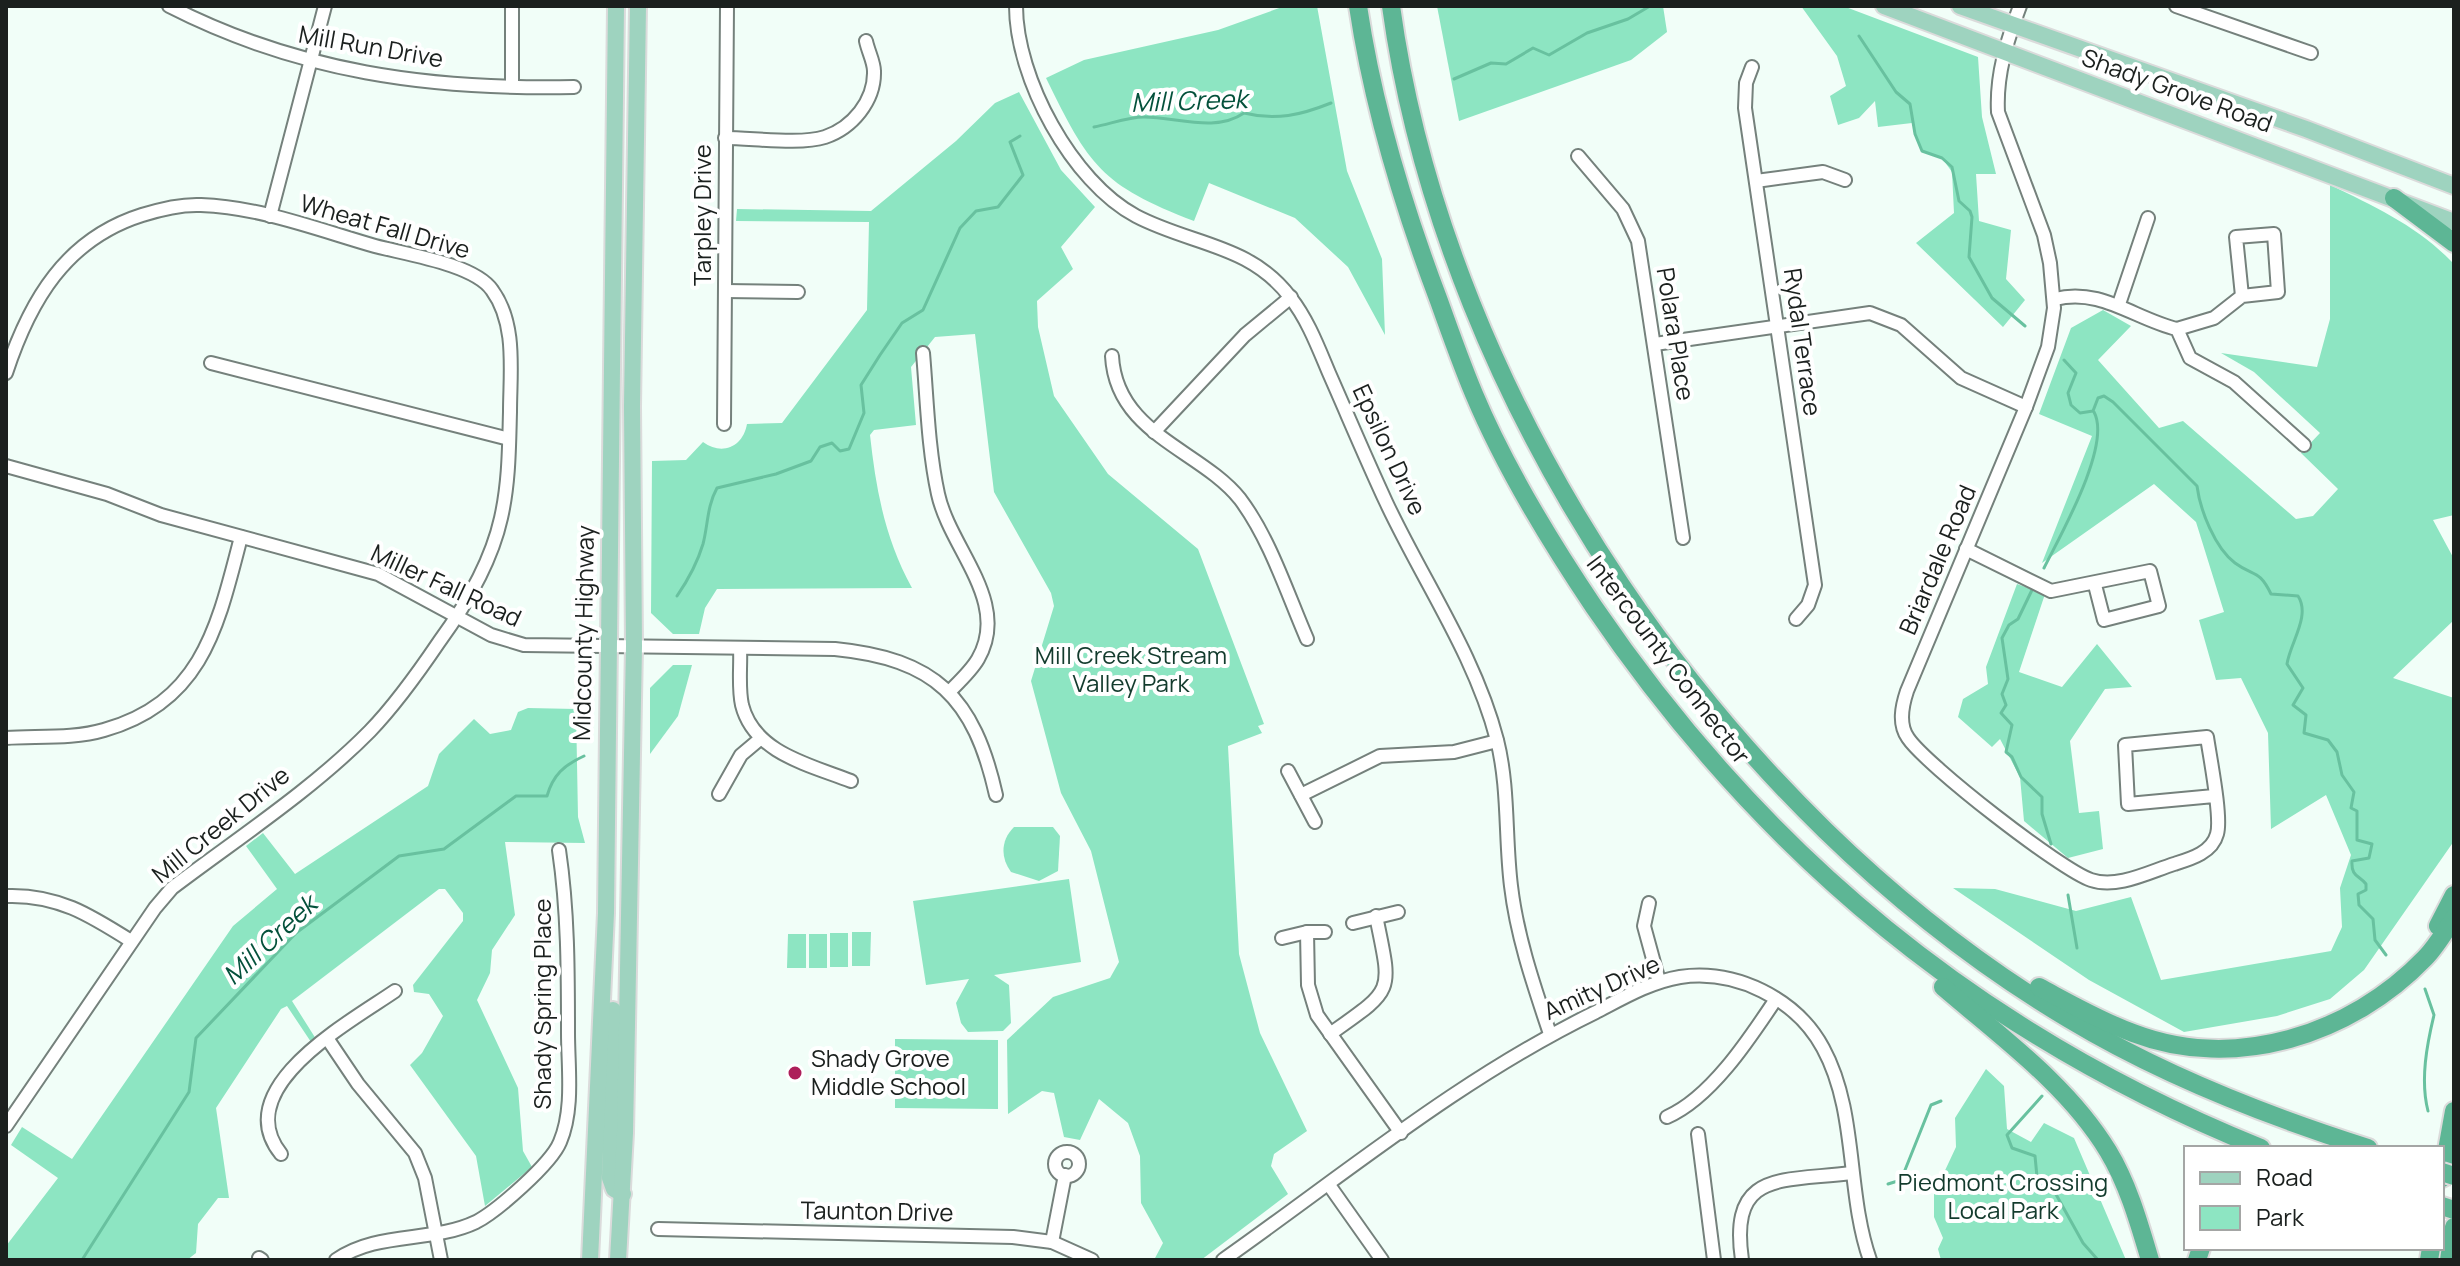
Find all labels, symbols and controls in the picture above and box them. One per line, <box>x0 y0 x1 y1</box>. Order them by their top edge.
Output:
street label: Mill Run Drive <box>296 17 446 74</box>
street label: Shady Grove Road <box>2078 40 2277 139</box>
water label: Mill Creek <box>1130 80 1252 120</box>
street label: Tarpley Drive <box>685 144 718 286</box>
street label: Wheat Fall Drive <box>297 186 474 266</box>
street label: Polara Place <box>1650 265 1703 403</box>
street label: Rydal Terrace <box>1777 266 1830 418</box>
street label: Epsilon Drive <box>1346 379 1435 520</box>
street label: Briardale Road <box>1890 480 1983 639</box>
street label: Midcounty Highway <box>564 524 601 741</box>
street label: Miller Fall Road <box>366 535 527 634</box>
street label: Intercounty Connector <box>1580 548 1759 770</box>
park label: Mill Creek Stream Valley Park <box>1035 638 1227 699</box>
street label: Mill Creek Drive <box>144 758 296 890</box>
water label: Mill Creek <box>215 884 327 992</box>
street label: Shady Spring Place <box>525 899 558 1109</box>
street label: Amity Drive <box>1538 946 1665 1027</box>
place label: Shady Grove Middle School <box>811 1041 966 1102</box>
marker: Shady Grove Middle School <box>786 1064 804 1082</box>
legend <box>2184 1146 2444 1250</box>
text: Road <box>2256 1160 2313 1193</box>
park label: Piedmont Crossing Local Park <box>1898 1165 2108 1226</box>
street label: Taunton Drive <box>800 1193 954 1228</box>
text: Park <box>2256 1200 2305 1233</box>

